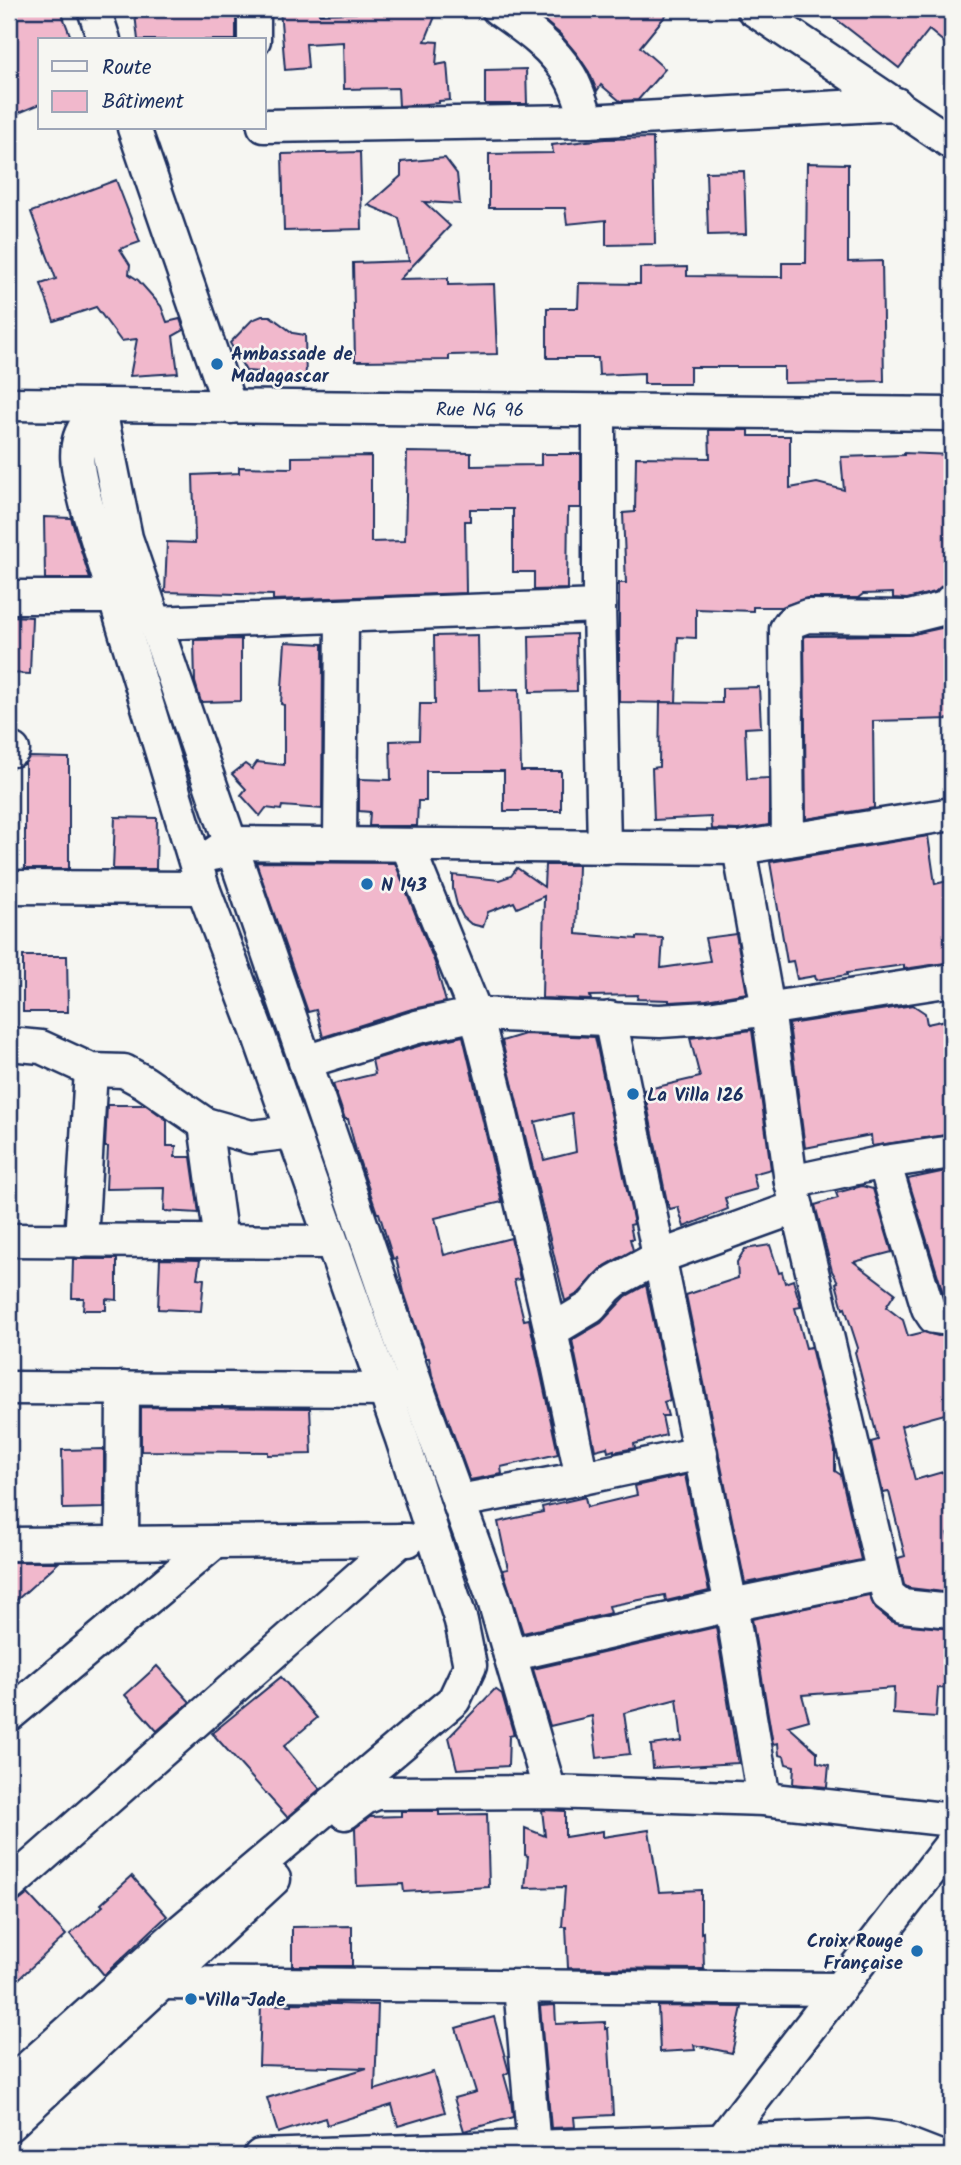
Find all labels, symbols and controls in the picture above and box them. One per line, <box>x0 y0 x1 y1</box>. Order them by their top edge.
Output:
legend <box>38 38 266 130</box>
text: Route <box>102 52 152 85</box>
text: Bâtiment <box>102 86 185 119</box>
place label: Ambassade de Madagascar <box>231 340 353 392</box>
marker: Ambassade de Madagascar <box>209 356 225 372</box>
street label: Rue NG 96 <box>436 396 524 426</box>
place label: N 143 <box>381 871 427 901</box>
marker: N 143 <box>359 876 375 892</box>
place label: La Villa 126 <box>647 1081 744 1111</box>
marker: La Villa 126 <box>625 1086 641 1102</box>
place label: Croix Rouge Française <box>807 1927 903 1979</box>
marker: Croix Rouge Française <box>909 1943 925 1959</box>
place label: Villa Jade <box>205 1986 286 2016</box>
marker: Villa Jade <box>183 1991 199 2007</box>

